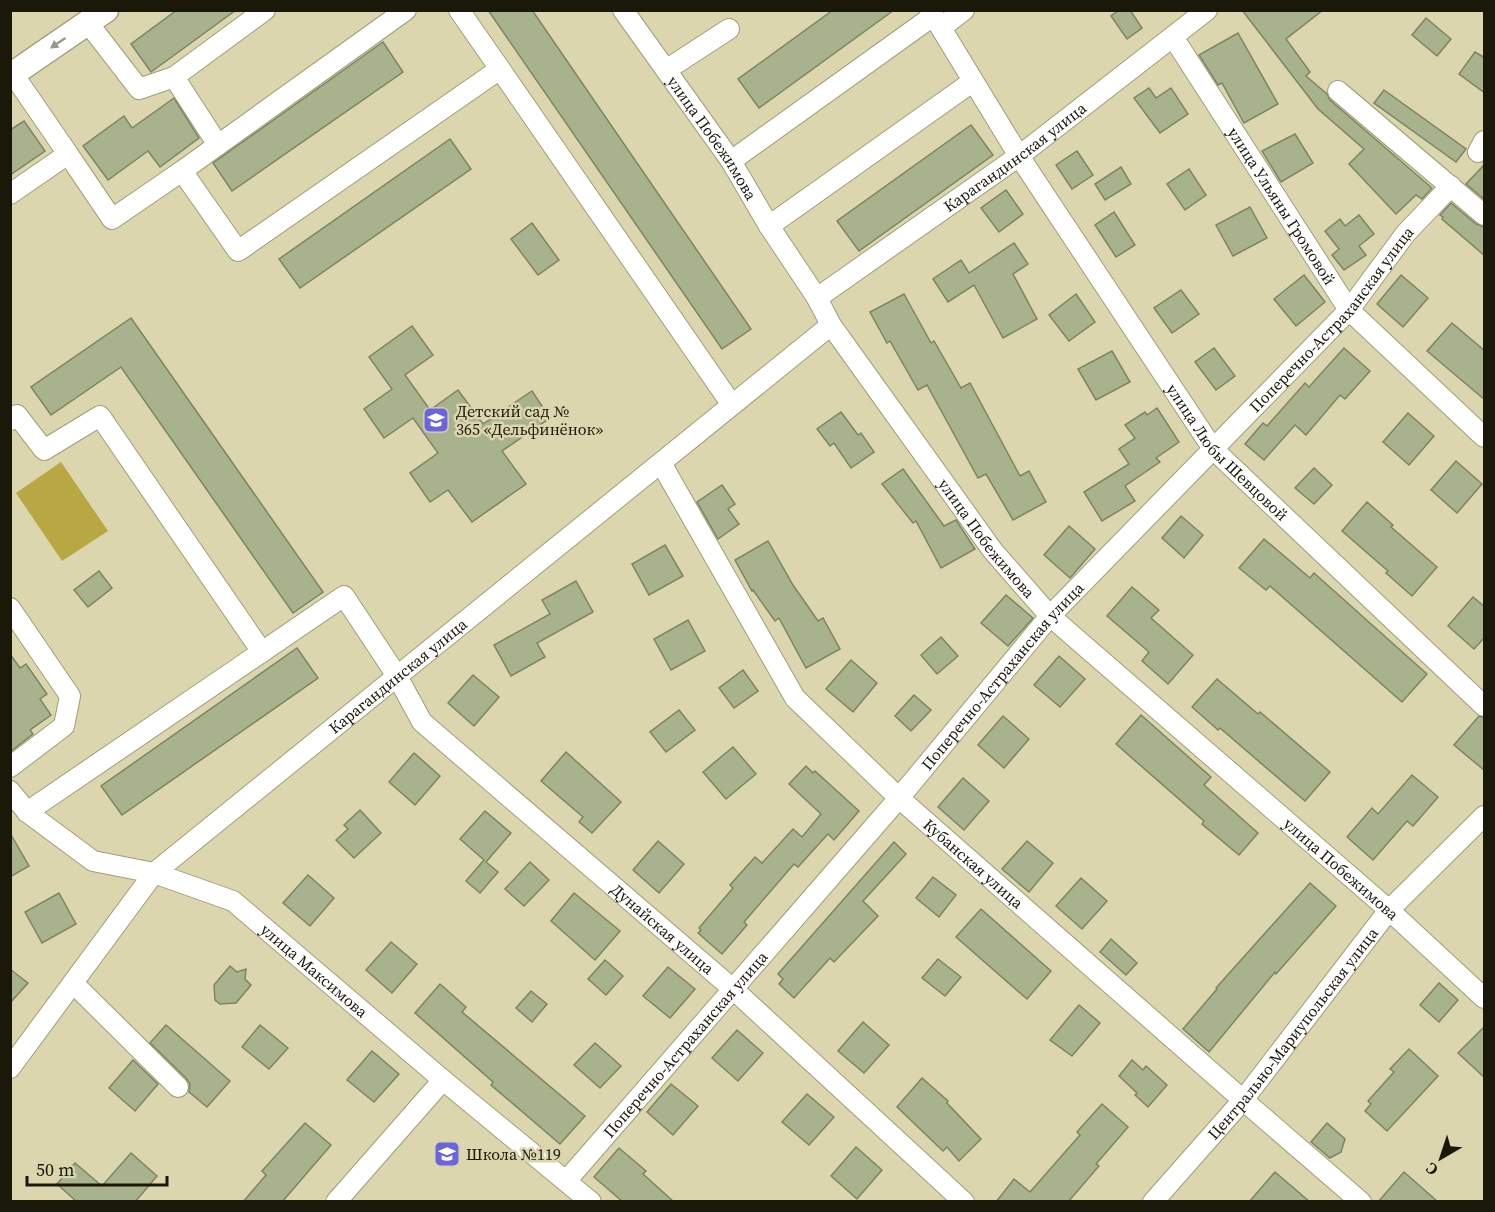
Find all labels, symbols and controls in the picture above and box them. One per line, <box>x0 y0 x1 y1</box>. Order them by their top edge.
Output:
one-way arrow <box>51 37 67 49</box>
street label: улица Побежимова <box>662 71 763 205</box>
street label: Карагандинская улица <box>939 96 1091 217</box>
street label: улица Ульяны Громовой <box>1223 123 1341 289</box>
street label: Поперечно-Астраханская улица <box>1244 220 1419 417</box>
street label: улица Любы Шевцовой <box>1162 379 1293 526</box>
place label: Детский сад № 365 «Дельфинёнок» <box>456 400 603 440</box>
school or university icon: Детский сад № 365 «Дельфинёнок» <box>421 405 451 435</box>
street label: улица Побежимова <box>933 474 1041 603</box>
street label: Поперечно-Астраханская улица <box>916 576 1089 775</box>
street label: Карагандинская улица <box>324 612 472 738</box>
street label: Кубанская улица <box>919 813 1029 914</box>
street label: улица Побежимова <box>1279 813 1404 925</box>
street label: Дунайская улица <box>606 878 720 980</box>
street label: улица Максимова <box>256 918 373 1023</box>
street label: Центрально-Мариупольская улица <box>1202 922 1383 1144</box>
street label: Поперечно-Астраханская улица <box>598 945 773 1142</box>
north arrow <box>1411 1128 1471 1188</box>
school or university icon: Школа №119 <box>432 1139 462 1169</box>
place label: Школа №119 <box>466 1143 561 1165</box>
scale bar <box>27 1149 166 1187</box>
text: 50 m <box>36 1157 74 1182</box>
text: С <box>1421 1158 1442 1181</box>

